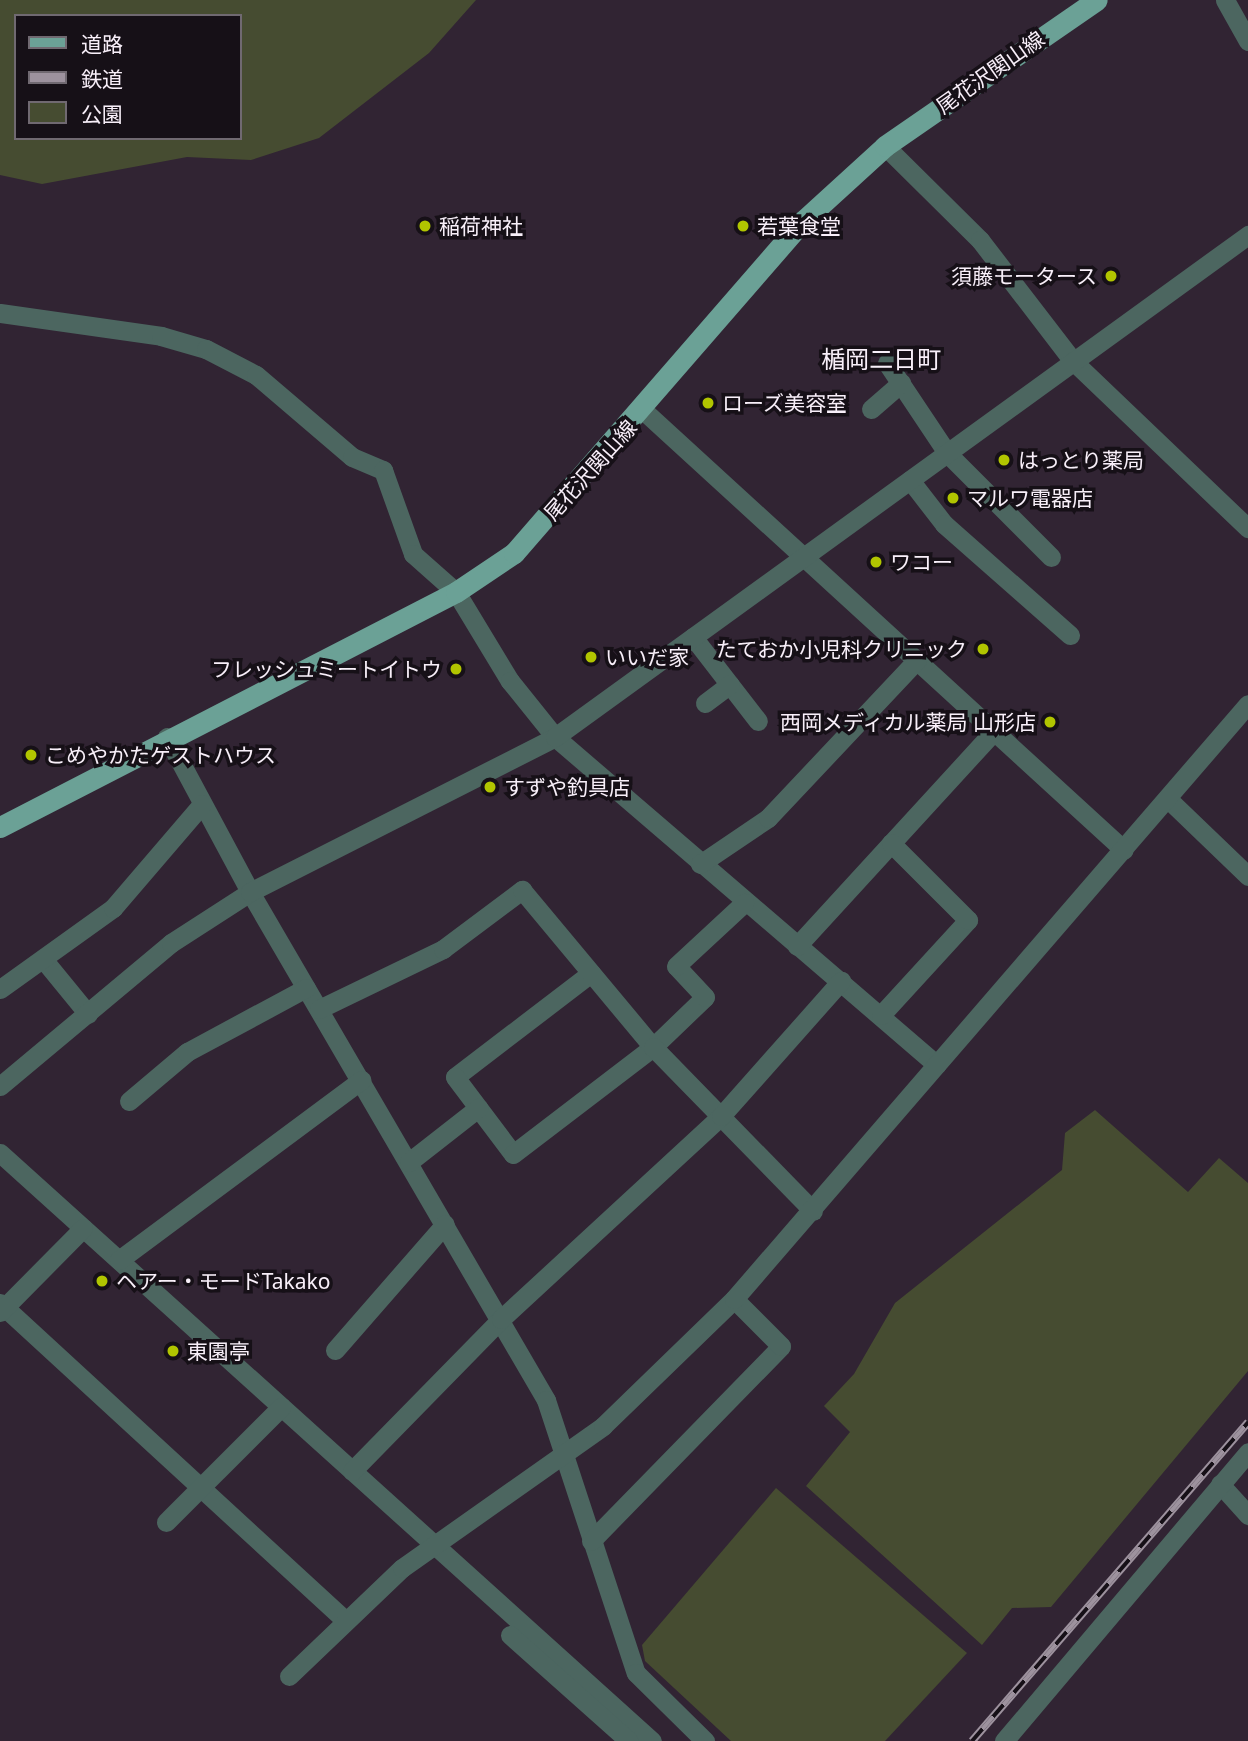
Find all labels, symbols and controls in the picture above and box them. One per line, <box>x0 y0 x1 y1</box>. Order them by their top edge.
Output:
legend <box>14 14 242 140</box>
street label: 尾花沢関山線 <box>931 26 1049 118</box>
text: 道路 <box>81 30 123 58</box>
text: 鉄道 <box>81 65 123 93</box>
text: 公園 <box>81 100 123 128</box>
place label: 稲荷神社 <box>439 213 523 239</box>
place label: 若葉食堂 <box>757 213 841 239</box>
marker: 稲荷神社 <box>417 218 433 234</box>
marker: 若葉食堂 <box>735 218 751 234</box>
place label: 須藤モータース <box>950 263 1097 289</box>
marker: 須藤モータース <box>1103 268 1119 284</box>
district label: 楯岡二日町 <box>821 345 941 373</box>
place label: ローズ美容室 <box>722 390 848 416</box>
marker: ローズ美容室 <box>700 395 716 411</box>
street label: 尾花沢関山線 <box>538 415 642 525</box>
place label: はっとり薬局 <box>1018 447 1144 473</box>
marker: はっとり薬局 <box>996 452 1012 468</box>
place label: マルワ電器店 <box>967 485 1093 511</box>
marker: マルワ電器店 <box>945 490 961 506</box>
place label: ワコー <box>890 549 953 575</box>
marker: ワコー <box>868 554 884 570</box>
place label: たておか小児科クリニック <box>715 636 967 662</box>
marker: たておか小児科クリニック <box>973 639 993 659</box>
place label: いいだ家 <box>605 644 689 670</box>
marker: いいだ家 <box>583 649 599 665</box>
place label: フレッシュミートイトウ <box>211 656 442 682</box>
marker: フレッシュミートイトウ <box>448 661 464 677</box>
place label: 西岡メディカル薬局 山形店 <box>779 709 1036 735</box>
marker: 西岡メディカル薬局 山形店 <box>1042 714 1058 730</box>
place label: こめやかたゲストハウス <box>45 742 276 768</box>
marker: こめやかたゲストハウス <box>23 747 39 763</box>
place label: すずや釣具店 <box>504 774 630 800</box>
marker: すずや釣具店 <box>482 779 498 795</box>
place label: ヘアー・モードTakako <box>116 1268 330 1294</box>
marker: ヘアー・モードTakako <box>94 1273 110 1289</box>
place label: 東園亭 <box>187 1338 250 1364</box>
marker: 東園亭 <box>165 1343 181 1359</box>

